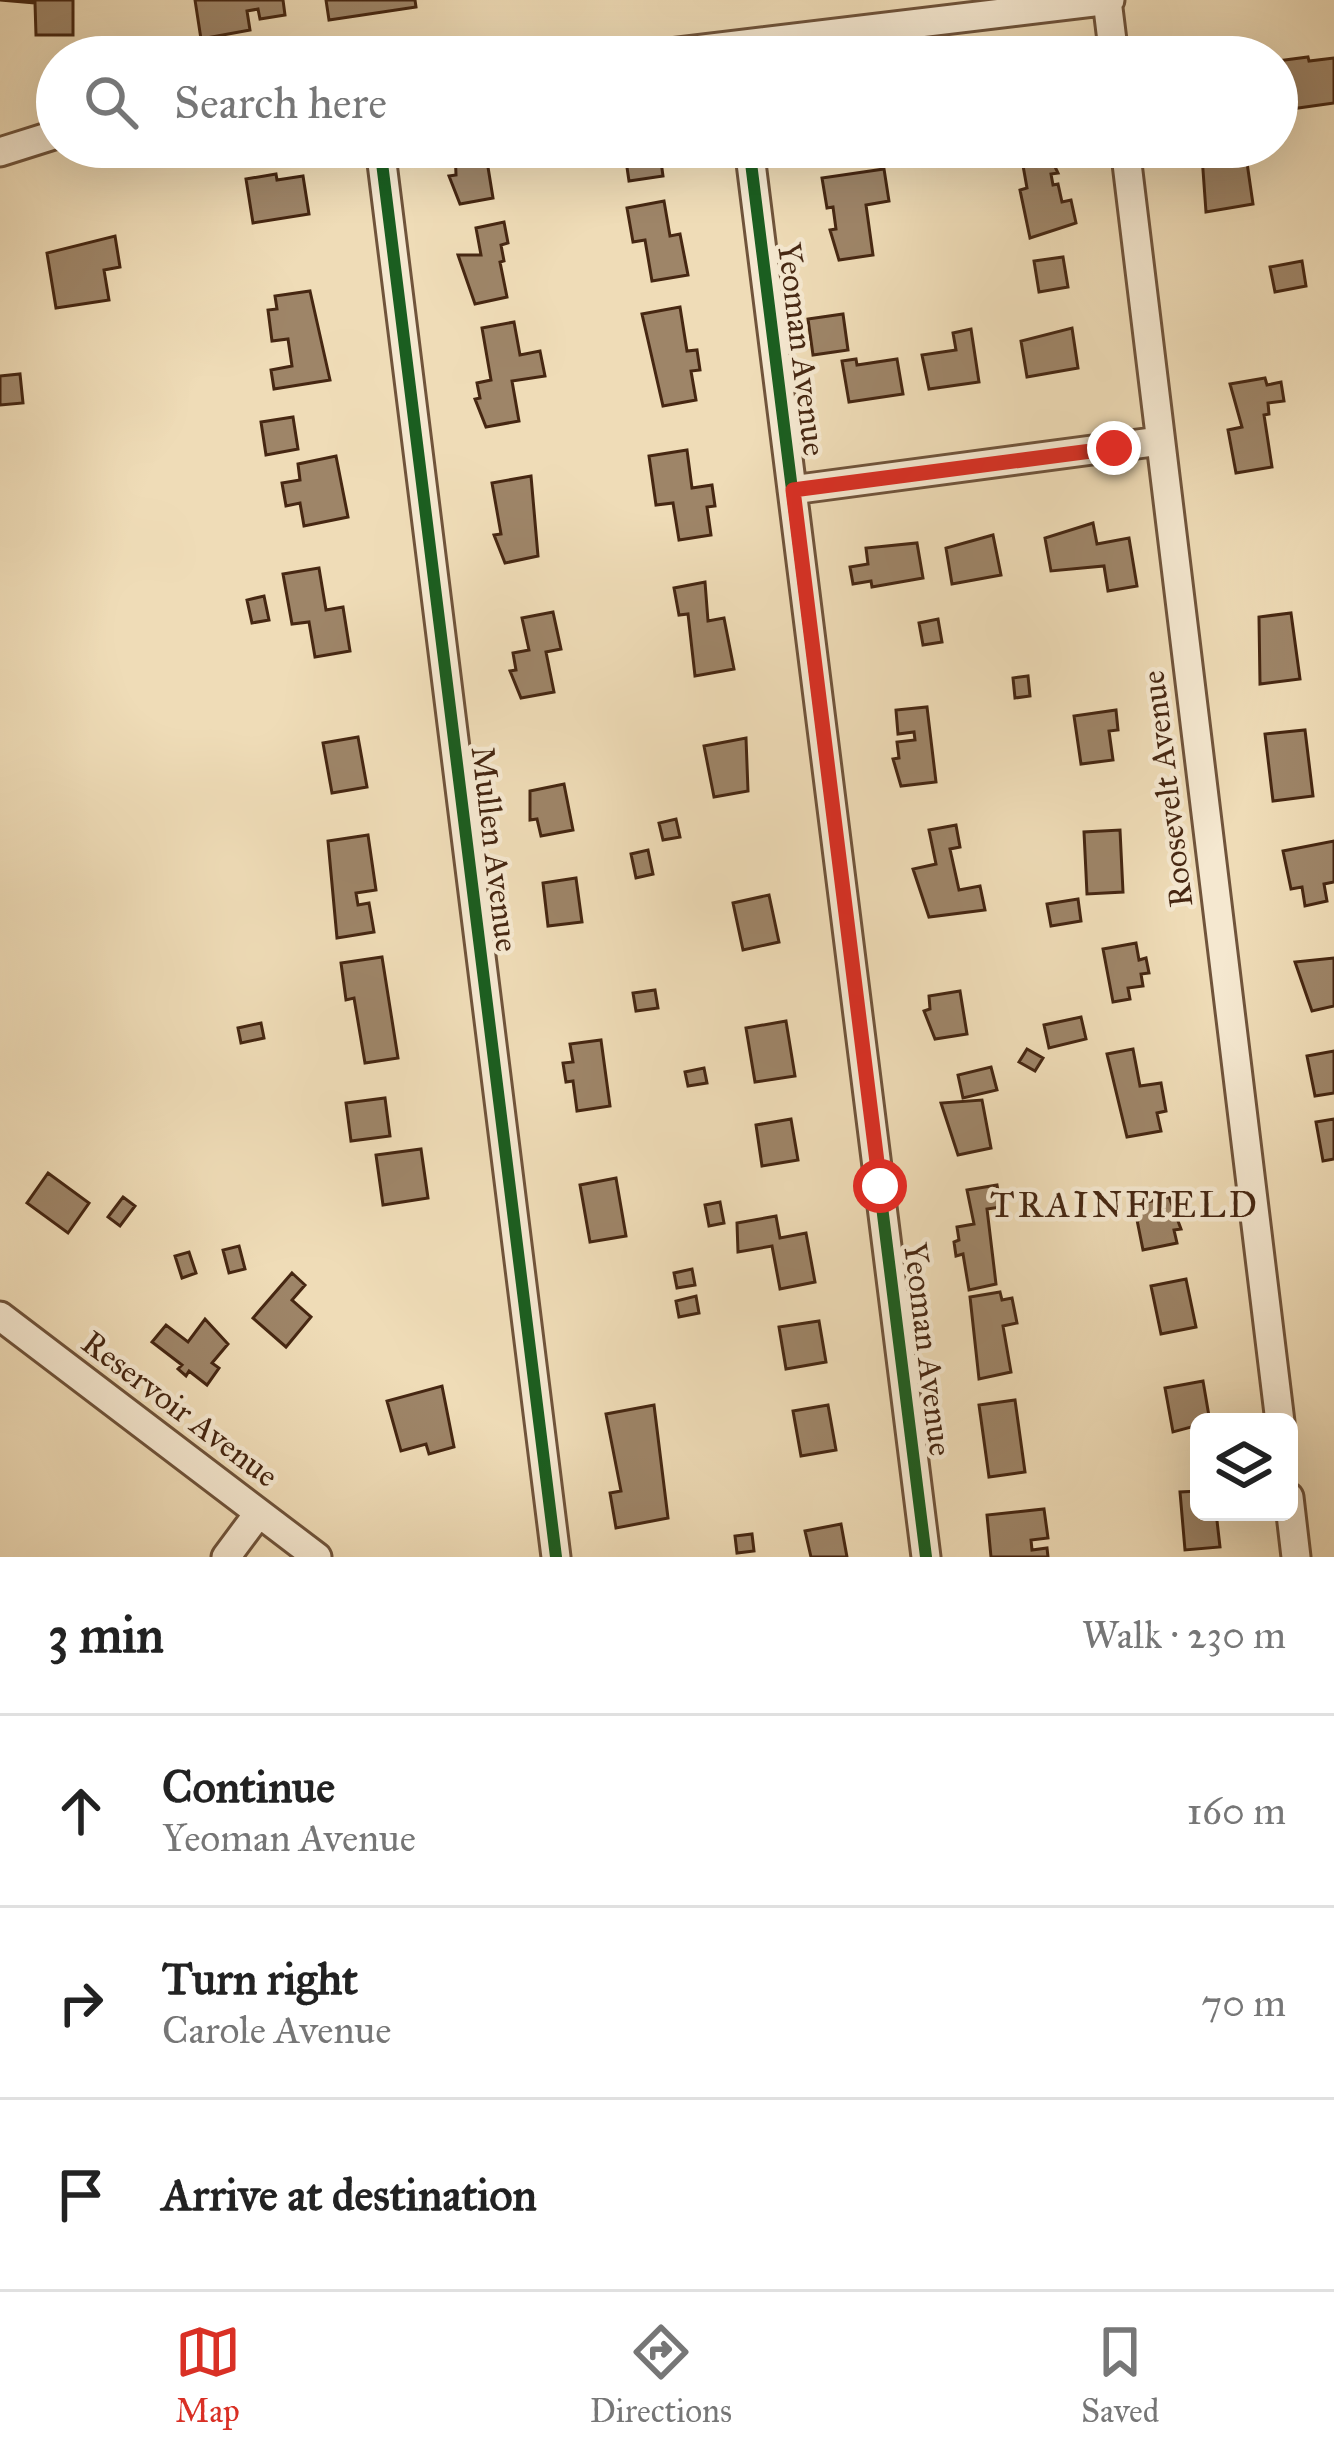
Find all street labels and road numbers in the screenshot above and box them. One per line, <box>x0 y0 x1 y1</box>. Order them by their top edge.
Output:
street label: Yeoman Avenue <box>769 240 835 458</box>
street label: Roosevelt Avenue <box>1133 668 1201 910</box>
street label: Mullen Avenue <box>463 744 527 954</box>
street label: Yeoman Avenue <box>895 1240 961 1458</box>
street label: Reservoir Avenue <box>74 1322 286 1496</box>

